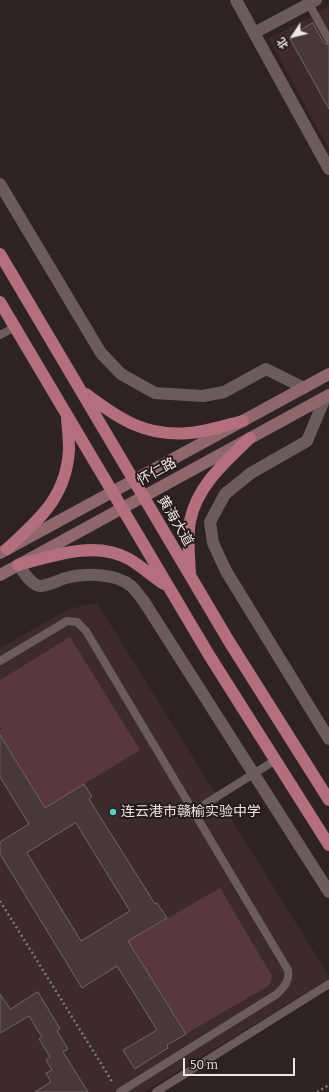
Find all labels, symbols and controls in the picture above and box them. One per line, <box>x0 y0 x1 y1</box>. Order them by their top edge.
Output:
north arrow <box>273 16 313 56</box>
text: 北 <box>274 35 291 51</box>
street label: 怀仁路 <box>135 454 179 490</box>
street label: 黄海大道 <box>153 493 197 549</box>
place label: 连云港市赣榆实验中学 <box>121 804 261 820</box>
marker: 连云港市赣榆实验中学 <box>108 807 118 817</box>
scale bar <box>185 1050 297 1076</box>
text: 50 m <box>190 1058 218 1072</box>

